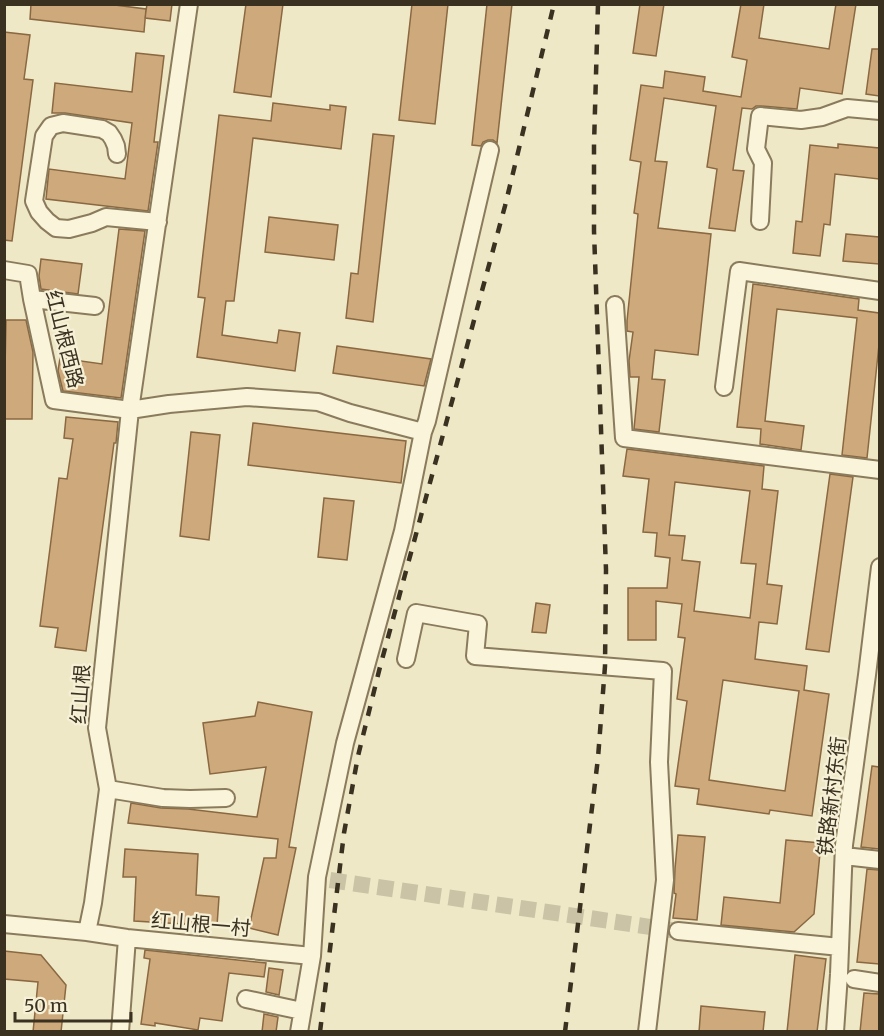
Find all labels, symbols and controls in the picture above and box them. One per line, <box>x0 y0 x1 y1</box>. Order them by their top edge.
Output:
street label: 红山根西路 <box>41 287 89 391</box>
street label: 红山根 <box>65 663 95 725</box>
street label: 铁路新村东街 <box>811 735 851 857</box>
street label: 红山根一村 <box>150 907 252 941</box>
scale bar <box>15 985 130 1023</box>
text: 50 m <box>24 994 68 1017</box>

